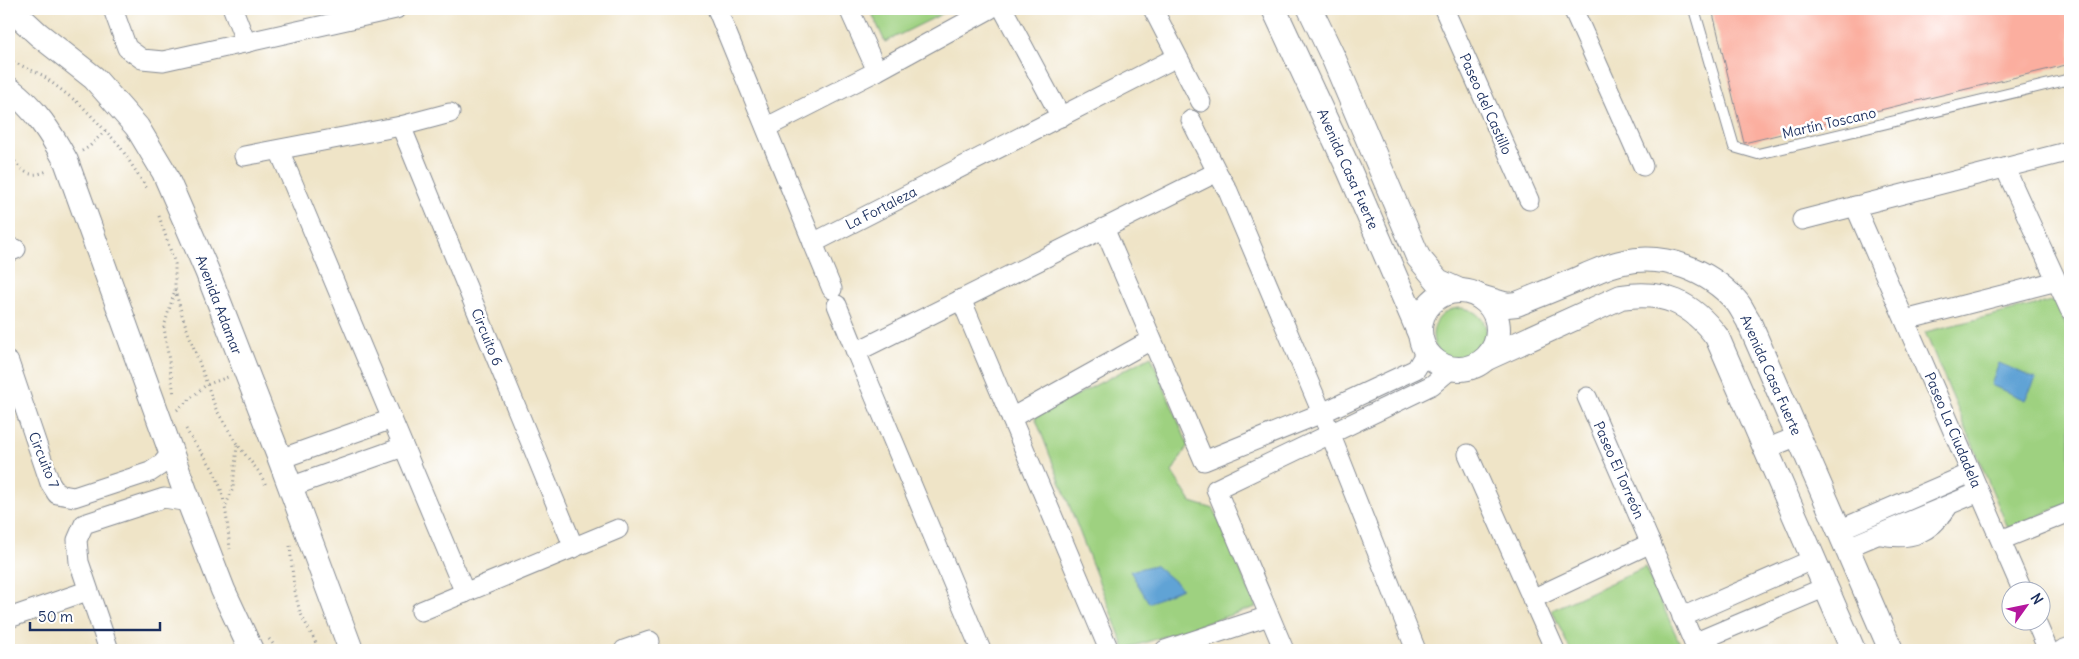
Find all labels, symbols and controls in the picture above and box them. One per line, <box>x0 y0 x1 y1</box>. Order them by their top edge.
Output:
street label: Paseo del Castillo <box>1456 51 1516 157</box>
street label: Martín Toscano <box>1780 103 1878 143</box>
street label: Avenida Casa Fuerte <box>1313 106 1383 232</box>
street label: La Fortaleza <box>842 182 920 234</box>
street label: Avenida Adamar <box>192 253 246 358</box>
street label: Circuito 6 <box>467 306 507 368</box>
street label: Avenida Casa Fuerte <box>1736 312 1806 438</box>
street label: Paseo La Ciudadela <box>1921 370 1985 490</box>
street label: Paseo El Torreón <box>1589 419 1649 521</box>
street label: Circuito 7 <box>25 429 63 491</box>
north arrow <box>2002 582 2052 632</box>
text: N <box>2027 590 2047 608</box>
scale bar <box>30 599 160 631</box>
text: 50 m <box>38 607 73 626</box>

